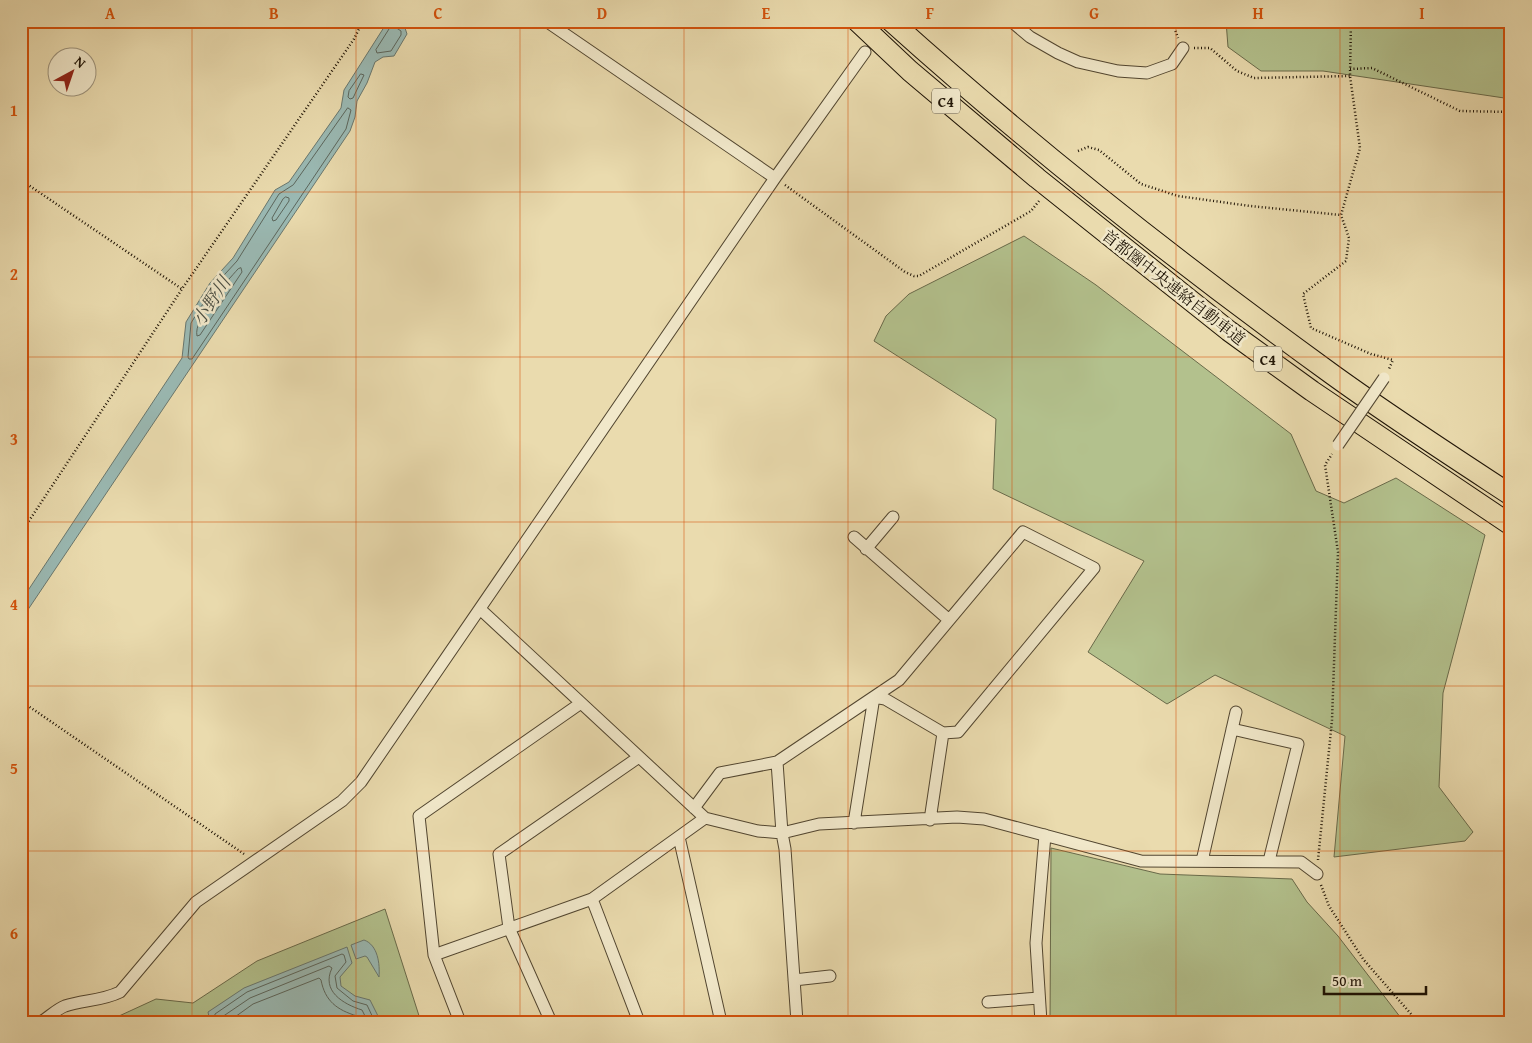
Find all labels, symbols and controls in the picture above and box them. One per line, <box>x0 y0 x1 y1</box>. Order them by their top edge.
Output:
text: A <box>105 1 116 25</box>
text: B <box>269 1 279 25</box>
text: C <box>433 1 443 25</box>
text: D <box>597 1 607 25</box>
text: E <box>762 1 771 25</box>
text: F <box>926 1 934 25</box>
text: G <box>1089 1 1099 25</box>
text: H <box>1252 1 1264 25</box>
text: I <box>1419 1 1425 25</box>
north arrow <box>48 48 98 98</box>
text: N <box>70 51 91 73</box>
road number: C4 <box>932 88 960 114</box>
text: 1 <box>10 98 18 122</box>
street label: 首都圏中央連絡自動車道 <box>1097 223 1251 351</box>
text: 2 <box>10 262 18 286</box>
water label: 小野川 <box>185 269 238 331</box>
road number: C4 <box>1254 346 1282 372</box>
text: 3 <box>10 427 18 451</box>
text: 4 <box>10 592 18 616</box>
text: 5 <box>10 756 18 780</box>
text: 6 <box>10 921 18 945</box>
scale bar <box>1324 963 1427 995</box>
text: 50 m <box>1332 970 1363 991</box>

